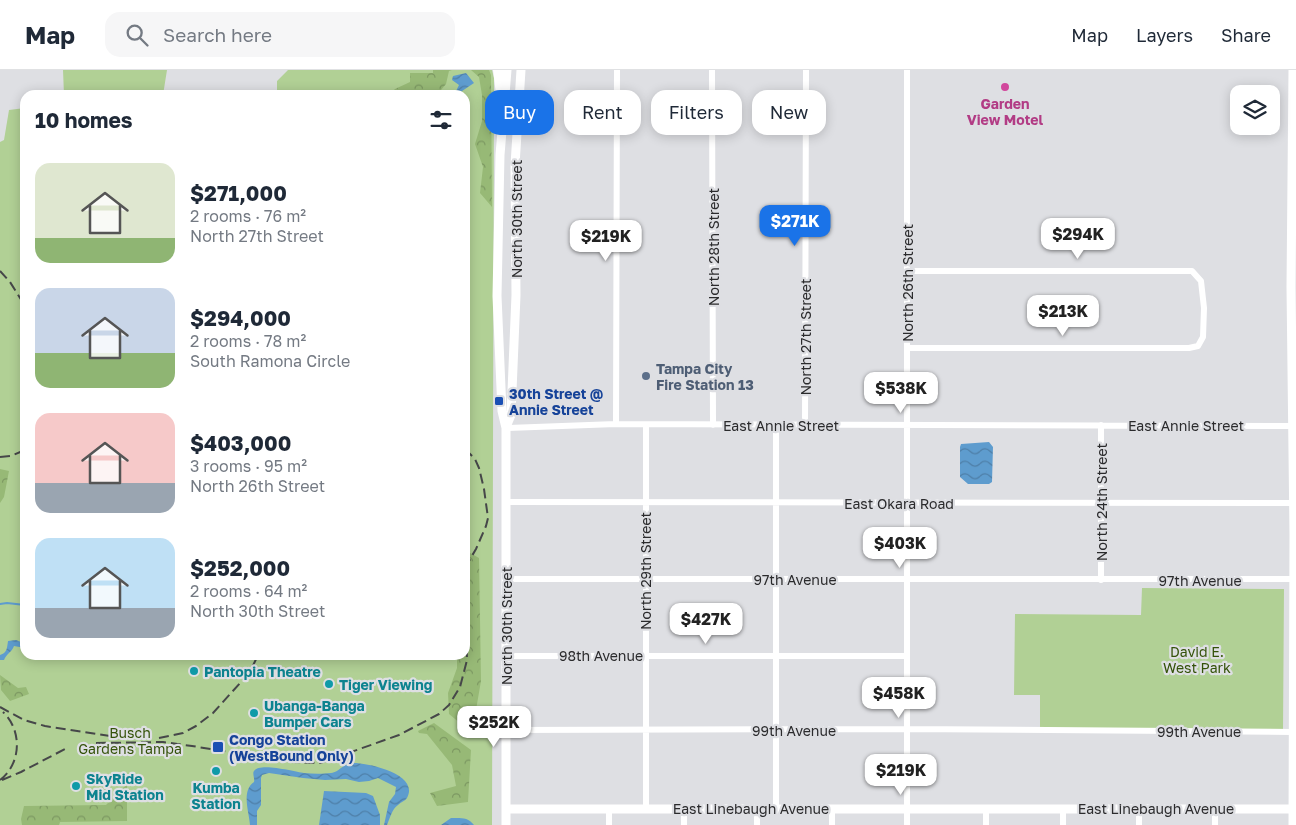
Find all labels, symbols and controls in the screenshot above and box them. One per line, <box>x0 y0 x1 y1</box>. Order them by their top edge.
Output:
search box <box>105 12 455 57</box>
text: Map <box>25 20 75 49</box>
icon: search <box>123 21 151 49</box>
text: Search here <box>163 23 272 46</box>
text: Map <box>1071 24 1108 46</box>
text: Layers <box>1136 24 1193 46</box>
text: Share <box>1221 24 1271 46</box>
marker: Garden View Motel <box>999 81 1011 93</box>
map controls <box>1230 85 1280 135</box>
button: layers <box>1230 85 1280 135</box>
chip: Buy <box>485 90 554 135</box>
chip: Rent <box>564 90 641 135</box>
chip: Filters <box>651 90 742 135</box>
chip: New <box>752 90 826 135</box>
place label: Garden View Motel <box>967 95 1044 128</box>
icon: filters <box>427 106 455 134</box>
text: 10 homes <box>35 107 133 133</box>
street label: North 30th Street <box>508 160 525 278</box>
text: $271,000 <box>190 180 287 206</box>
icon: home <box>75 183 135 243</box>
street label: North 28th Street <box>705 188 722 306</box>
pin: $271K <box>760 204 830 247</box>
text: 2 rooms · 76 m² <box>190 206 306 226</box>
text: $271K <box>770 211 820 231</box>
pin: $294K <box>1043 218 1113 260</box>
pin: $219K <box>571 220 641 262</box>
street label: North 26th Street <box>899 224 916 342</box>
text: $294K <box>1052 224 1104 244</box>
text: North 27th Street <box>190 226 324 246</box>
text: $219K <box>581 226 631 246</box>
street label: North 27th Street <box>797 278 814 396</box>
pin: $213K <box>1028 294 1098 337</box>
text: $213K <box>1038 301 1088 321</box>
text: $294,000 <box>190 305 291 331</box>
icon: home <box>75 308 135 368</box>
text: 2 rooms · 78 m² <box>190 331 306 351</box>
text: South Ramona Circle <box>190 351 350 371</box>
place label: Tampa City Fire Station 13 <box>656 360 754 393</box>
marker: Tampa City Fire Station 13 <box>640 370 652 382</box>
pin: $538K <box>866 372 936 414</box>
text: $538K <box>875 378 927 398</box>
place label: 30th Street @ Annie Street <box>509 385 603 418</box>
marker: 30th Street @ Annie Street <box>493 395 505 407</box>
street label: East Annie Street <box>723 417 839 434</box>
street label: East Annie Street <box>1128 417 1244 434</box>
text: $403,000 <box>190 430 291 456</box>
icon: home <box>75 433 135 493</box>
street label: North 24th Street <box>1093 443 1110 561</box>
text: 3 rooms · 95 m² <box>190 456 307 476</box>
text: North 26th Street <box>190 476 325 496</box>
street label: East Okara Road <box>844 495 954 512</box>
street label: North 29th Street <box>637 512 654 630</box>
pin: $403K <box>865 526 935 569</box>
text: $403K <box>874 533 926 553</box>
text: $252,000 <box>190 555 290 581</box>
icon: home <box>75 558 135 618</box>
street label: North 30th Street <box>498 567 515 685</box>
street label: 97th Avenue <box>753 571 837 588</box>
street label: 97th Avenue <box>1158 572 1242 589</box>
text: 2 rooms · 64 m² <box>190 581 307 601</box>
text: North 30th Street <box>190 601 325 621</box>
pin: $427K <box>671 602 741 645</box>
text: $427K <box>681 609 731 629</box>
park label: David E. West Park <box>1163 643 1231 676</box>
street label: 98th Avenue <box>559 647 643 664</box>
place label: Pantopia Theatre <box>204 663 321 680</box>
marker: Pantopia Theatre <box>188 665 200 677</box>
place label: Tiger Viewing <box>339 676 432 693</box>
pin: $458K <box>864 676 934 719</box>
marker: Tiger Viewing <box>323 678 335 690</box>
text: $458K <box>873 683 925 703</box>
place label: Ubanga-Banga Bumper Cars <box>264 697 365 730</box>
pin: $252K <box>459 706 529 748</box>
marker: Ubanga-Banga Bumper Cars <box>248 707 260 719</box>
text: $252K <box>468 712 520 732</box>
street label: 99th Avenue <box>752 722 836 739</box>
street label: 99th Avenue <box>1157 723 1241 740</box>
park label: Busch Gardens Tampa <box>78 724 182 757</box>
place label: Congo Station (WestBound Only) <box>229 731 354 764</box>
marker: Congo Station (WestBound Only) <box>211 740 225 754</box>
pin: $219K <box>866 754 936 796</box>
text: $219K <box>876 760 926 780</box>
marker: Kumba Station <box>210 765 222 777</box>
place label: SkyRide Mid Station <box>86 770 164 803</box>
place label: Kumba Station <box>191 779 241 812</box>
marker: SkyRide Mid Station <box>70 780 82 792</box>
street label: East Linebaugh Avenue <box>673 800 829 817</box>
street label: East Linebaugh Avenue <box>1078 800 1234 817</box>

